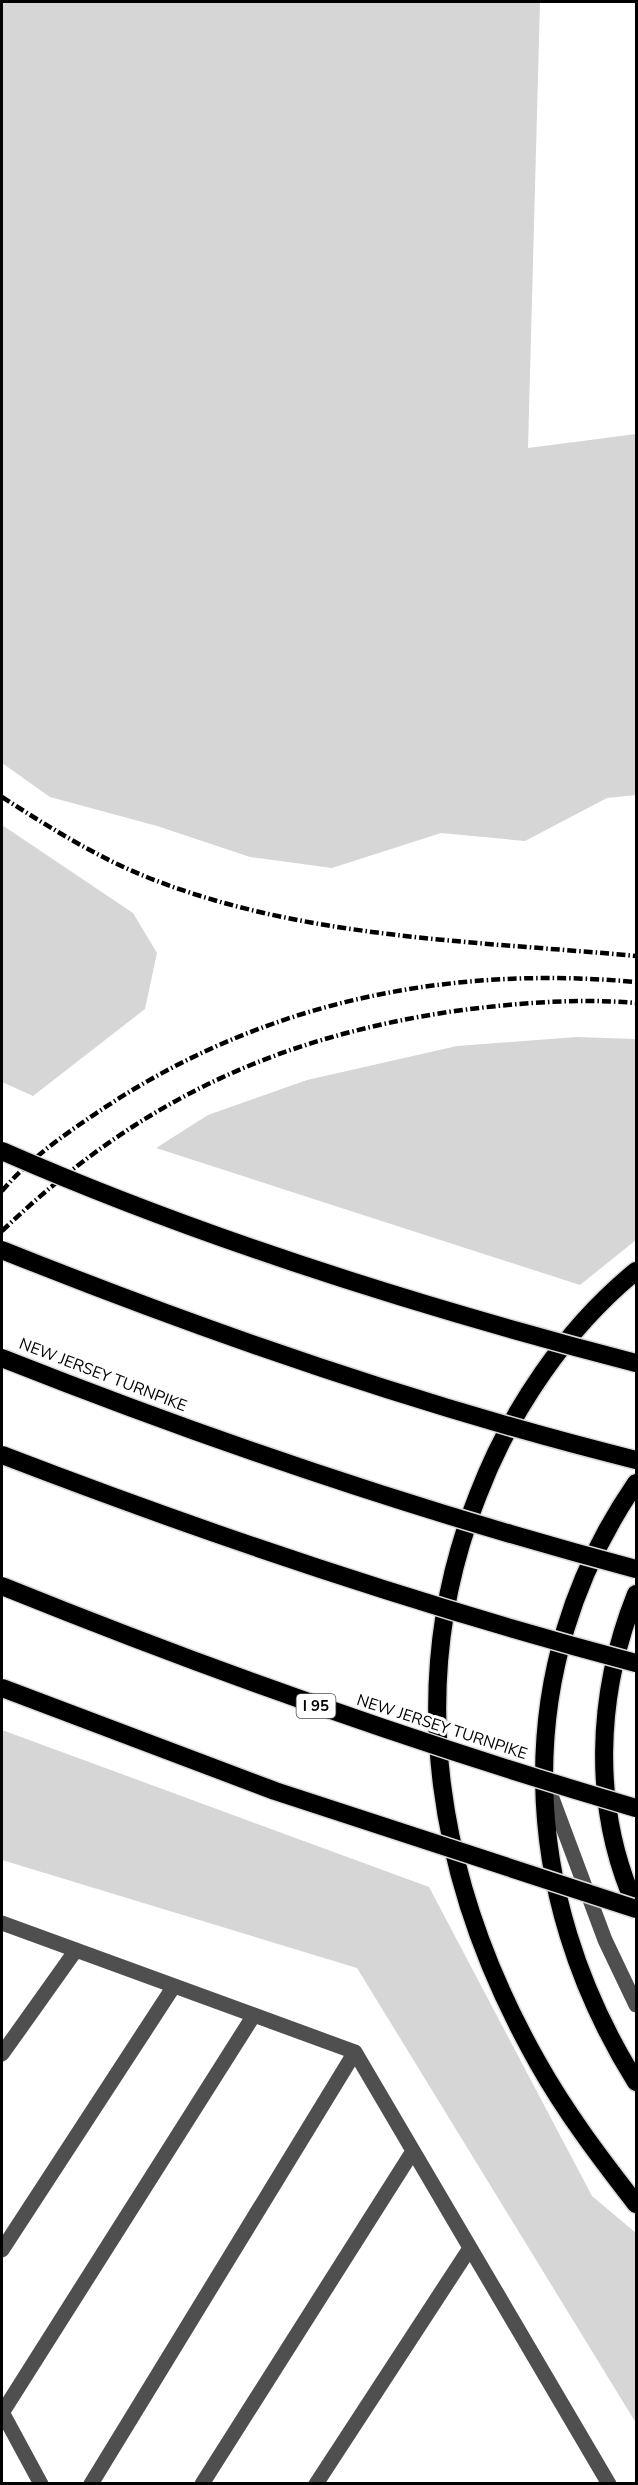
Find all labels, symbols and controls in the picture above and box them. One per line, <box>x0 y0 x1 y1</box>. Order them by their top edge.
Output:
street label: NEW JERSEY TURNPIKE <box>16 1333 190 1417</box>
street label: NEW JERSEY TURNPIKE <box>354 1689 530 1765</box>
road number: I 95 <box>296 1694 336 1718</box>

